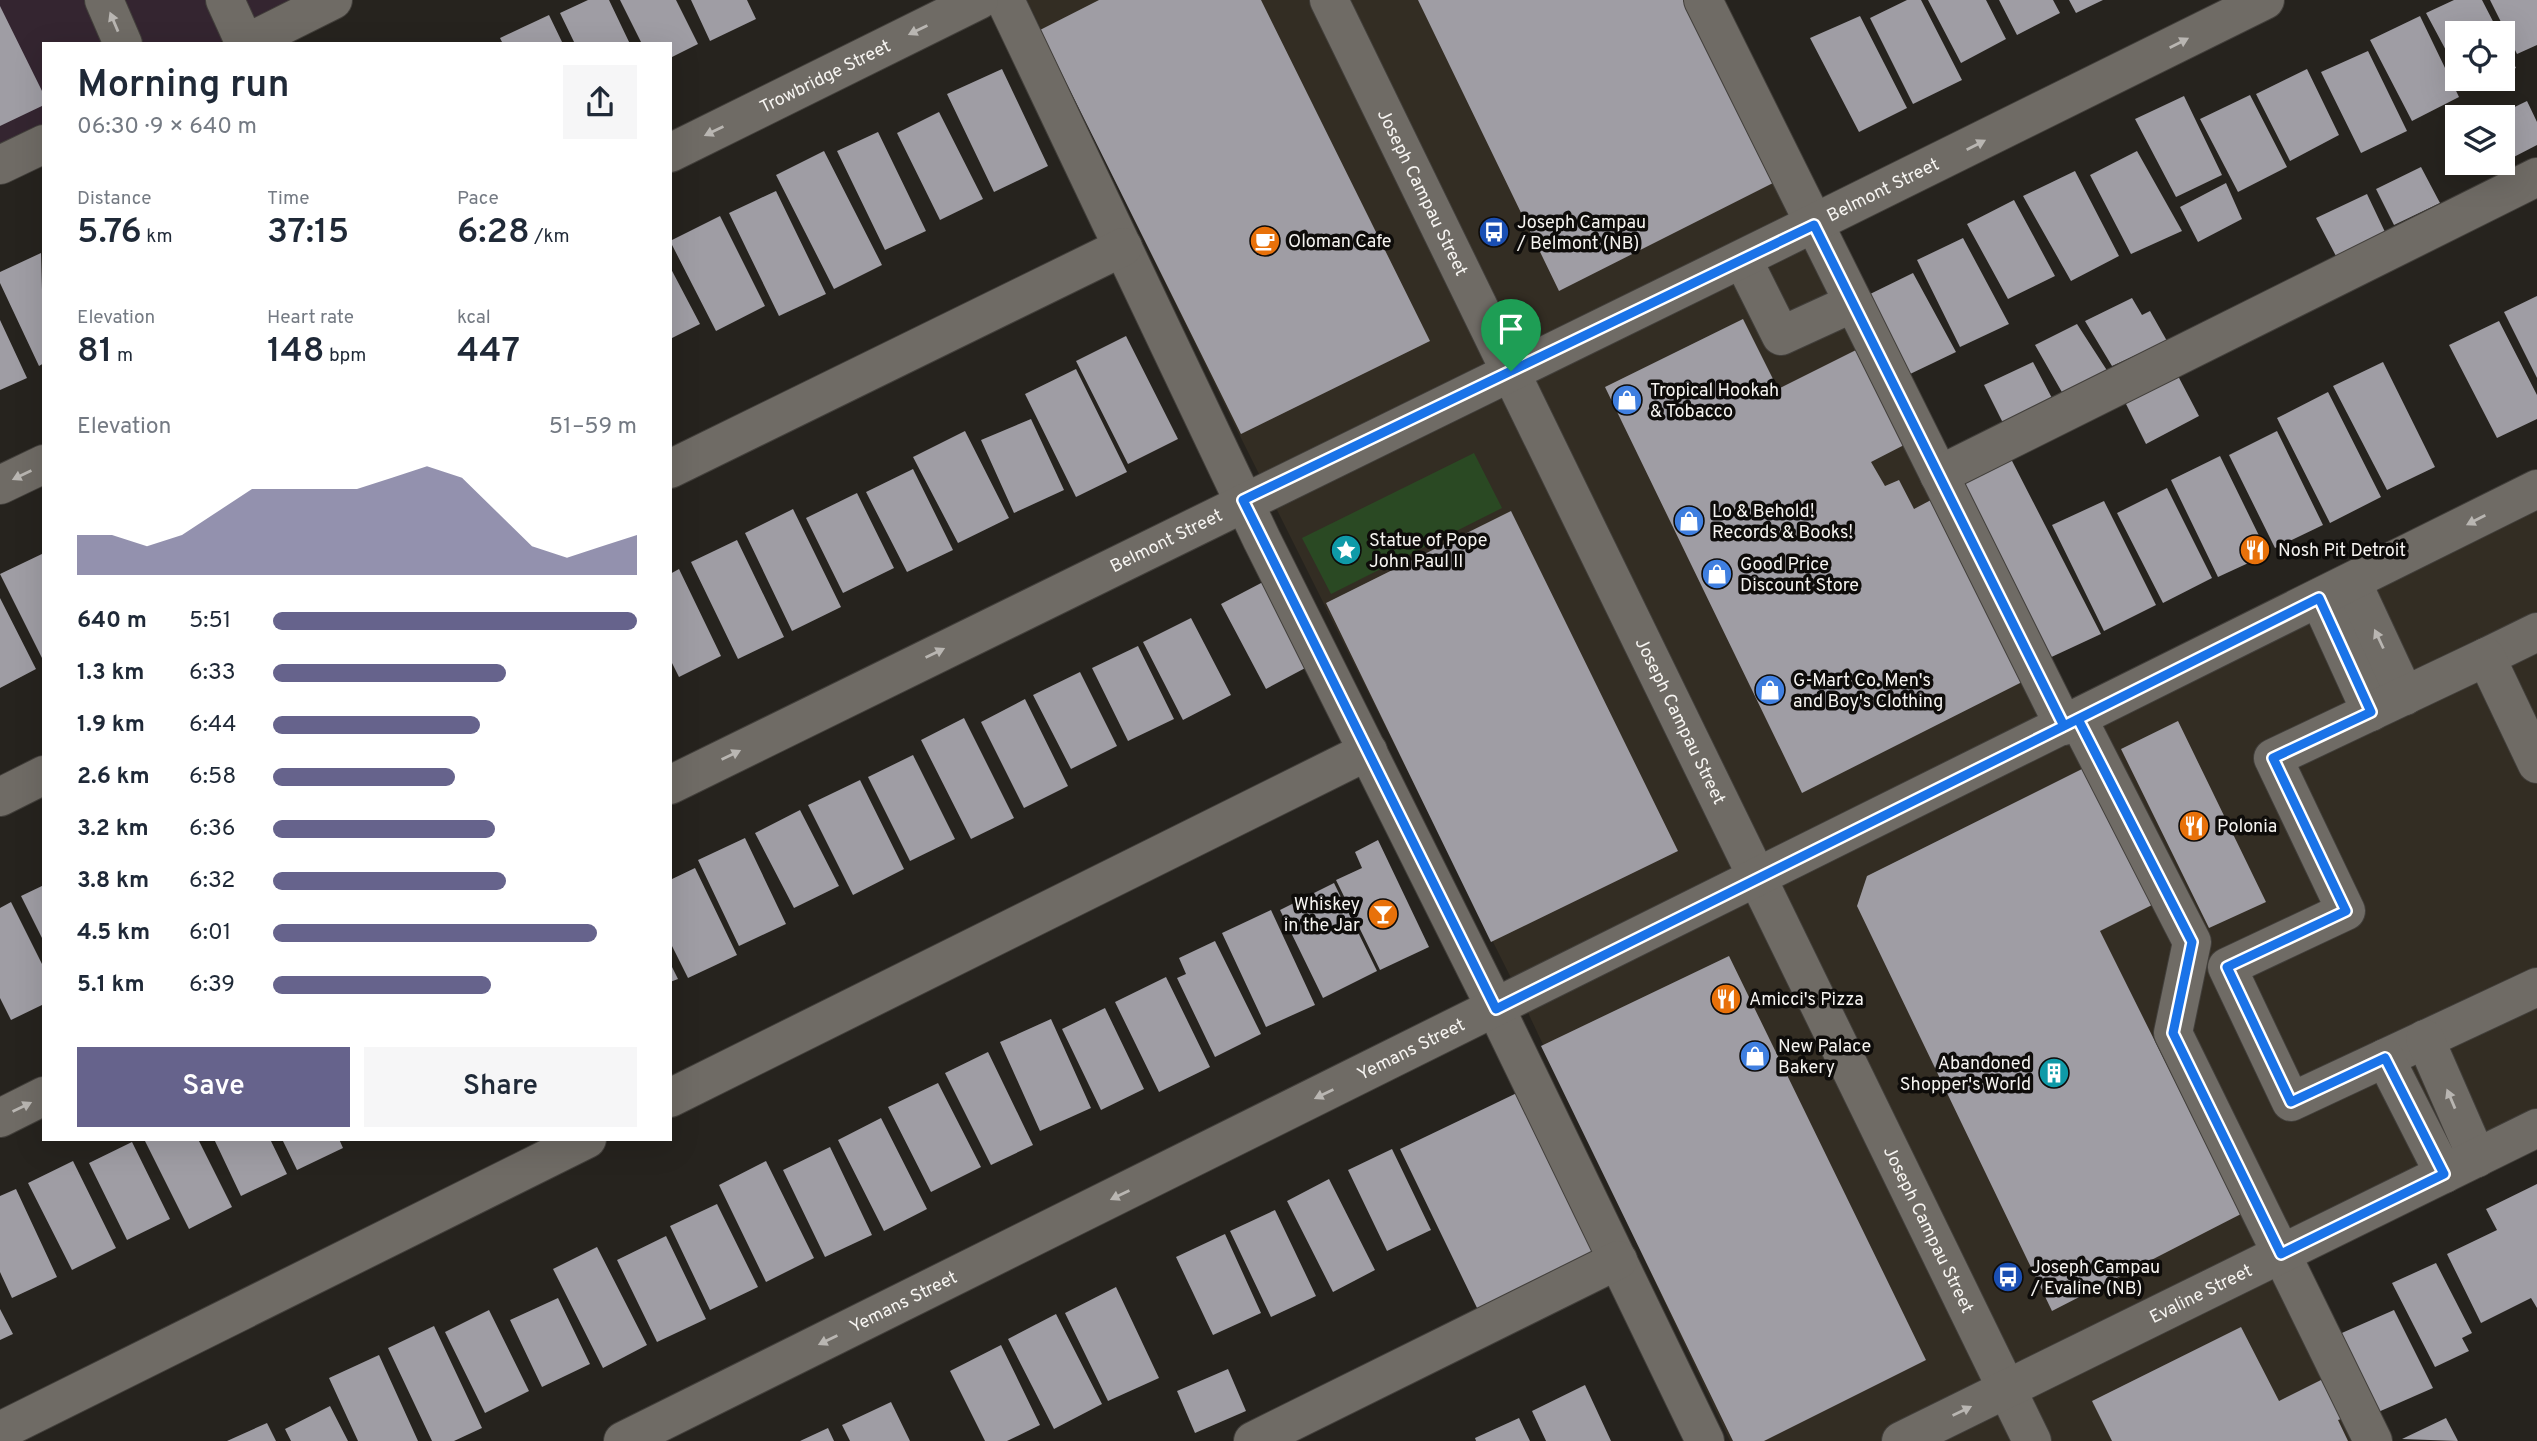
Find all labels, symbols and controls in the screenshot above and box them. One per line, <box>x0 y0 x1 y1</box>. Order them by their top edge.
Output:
one-way arrow <box>108 11 119 32</box>
map controls <box>2445 21 2515 175</box>
button: locate <box>2445 21 2515 91</box>
one-way arrow <box>908 25 928 36</box>
street label: Trowbridge Street <box>756 35 895 120</box>
one-way arrow <box>2169 37 2189 48</box>
text: Morning run <box>77 62 290 111</box>
button: share <box>563 65 637 139</box>
button: layers <box>2445 105 2515 175</box>
street label: Joseph Campau Street <box>1371 106 1472 280</box>
text: 06:30 · 9 × 640 m <box>77 113 257 142</box>
one-way arrow <box>704 126 724 137</box>
one-way arrow <box>1966 139 1986 150</box>
street label: Belmont Street <box>1823 154 1943 228</box>
text: Distance <box>77 187 152 211</box>
text: Time <box>267 187 310 211</box>
text: Pace <box>457 187 499 211</box>
text: 5.76 <box>77 211 142 255</box>
text: 37:15 <box>267 211 349 255</box>
text: 6:28 <box>457 211 530 255</box>
place label: Joseph Campau / Belmont (NB) <box>1516 212 1646 256</box>
bus stop icon: Joseph Campau / Belmont (NB) <box>1477 215 1511 249</box>
cafe icon: Oloman Cafe <box>1248 224 1282 258</box>
text: km <box>142 225 173 249</box>
text: /km <box>530 225 570 249</box>
place label: Oloman Cafe <box>1288 231 1392 254</box>
pin <box>1481 299 1541 371</box>
text: Elevation <box>77 306 155 330</box>
text: Heart rate <box>267 306 354 330</box>
text: kcal <box>457 306 491 330</box>
icon: arrive <box>1492 310 1530 348</box>
text: 81 <box>77 330 112 374</box>
text: 148 <box>267 330 325 374</box>
text: 447 <box>457 330 520 374</box>
text: m <box>112 344 133 368</box>
text: bpm <box>325 344 366 368</box>
place label: Tropical Hookah & Tobacco <box>1650 380 1779 424</box>
shop icon: Tropical Hookah & Tobacco <box>1610 383 1644 417</box>
text: Elevation <box>77 413 172 442</box>
text: 51–59 m <box>549 413 637 442</box>
one-way arrow <box>12 469 32 480</box>
place label: Lo & Behold! Records & Books! <box>1712 501 1853 545</box>
shop icon: Lo & Behold! Records & Books! <box>1672 504 1706 538</box>
street label: Belmont Street <box>1107 505 1227 579</box>
one-way arrow <box>2466 514 2486 525</box>
place label: Statue of Pope John Paul II <box>1369 530 1487 574</box>
place icon: Statue of Pope John Paul II <box>1329 533 1363 567</box>
restaurant icon: Nosh Pit Detroit <box>2238 533 2272 567</box>
place label: Nosh Pit Detroit <box>2278 540 2406 563</box>
place label: Good Price Discount Store <box>1740 554 1859 598</box>
shop icon: Good Price Discount Store <box>1700 557 1734 591</box>
text: 640 m <box>77 607 147 636</box>
text: 5:51 <box>189 607 231 636</box>
one-way arrow <box>2373 629 2385 649</box>
street label: Joseph Campau Street <box>1629 634 1730 809</box>
one-way arrow <box>925 648 945 659</box>
text: 1.3 km <box>77 659 144 688</box>
text: 6:33 <box>189 659 236 688</box>
place label: G-Mart Co. Men's and Boy's Clothing <box>1793 670 1943 714</box>
shop icon: G-Mart Co. Men's and Boy's Clothing <box>1753 673 1787 707</box>
text: 1.9 km <box>77 711 145 740</box>
text: 6:44 <box>189 711 236 740</box>
one-way arrow <box>721 749 741 760</box>
text: 2.6 km <box>77 763 150 792</box>
text: 6:58 <box>189 763 236 792</box>
restaurant icon: Polonia <box>2177 809 2211 843</box>
text: 3.2 km <box>77 815 149 844</box>
text: 6:36 <box>189 815 235 844</box>
place label: Polonia <box>2217 816 2277 839</box>
text: 3.8 km <box>77 867 149 896</box>
text: 6:32 <box>189 867 235 896</box>
place label: Whiskey in the Jar <box>1284 894 1360 938</box>
bar icon: Whiskey in the Jar <box>1366 897 1400 931</box>
text: 4.5 km <box>77 919 150 948</box>
text: 6:01 <box>189 919 231 948</box>
text: 5.1 km <box>77 971 145 1000</box>
text: 6:39 <box>189 971 235 1000</box>
restaurant icon: Amicci's Pizza <box>1709 982 1743 1016</box>
place label: Amicci's Pizza <box>1749 989 1864 1012</box>
street label: Yemans Street <box>1354 1014 1469 1087</box>
place label: New Palace Bakery <box>1778 1036 1871 1080</box>
shop icon: New Palace Bakery <box>1738 1039 1772 1073</box>
button: Save <box>77 1047 350 1127</box>
button: Share <box>364 1047 637 1127</box>
place label: Abandoned Shopper's World <box>1900 1053 2031 1097</box>
building icon: Abandoned Shopper's World <box>2037 1056 2071 1090</box>
one-way arrow <box>2445 1088 2456 1109</box>
one-way arrow <box>1314 1089 1334 1100</box>
one-way arrow <box>12 1102 32 1113</box>
street label: Joseph Campau Street <box>1877 1143 1978 1317</box>
one-way arrow <box>1110 1190 1130 1201</box>
place label: Joseph Campau / Evaline (NB) <box>2030 1257 2160 1301</box>
bus stop icon: Joseph Campau / Evaline (NB) <box>1991 1260 2025 1294</box>
street label: Evaline Street <box>2146 1260 2256 1330</box>
street label: Yemans Street <box>846 1267 961 1339</box>
one-way arrow <box>818 1334 838 1345</box>
one-way arrow <box>1952 1405 1972 1416</box>

